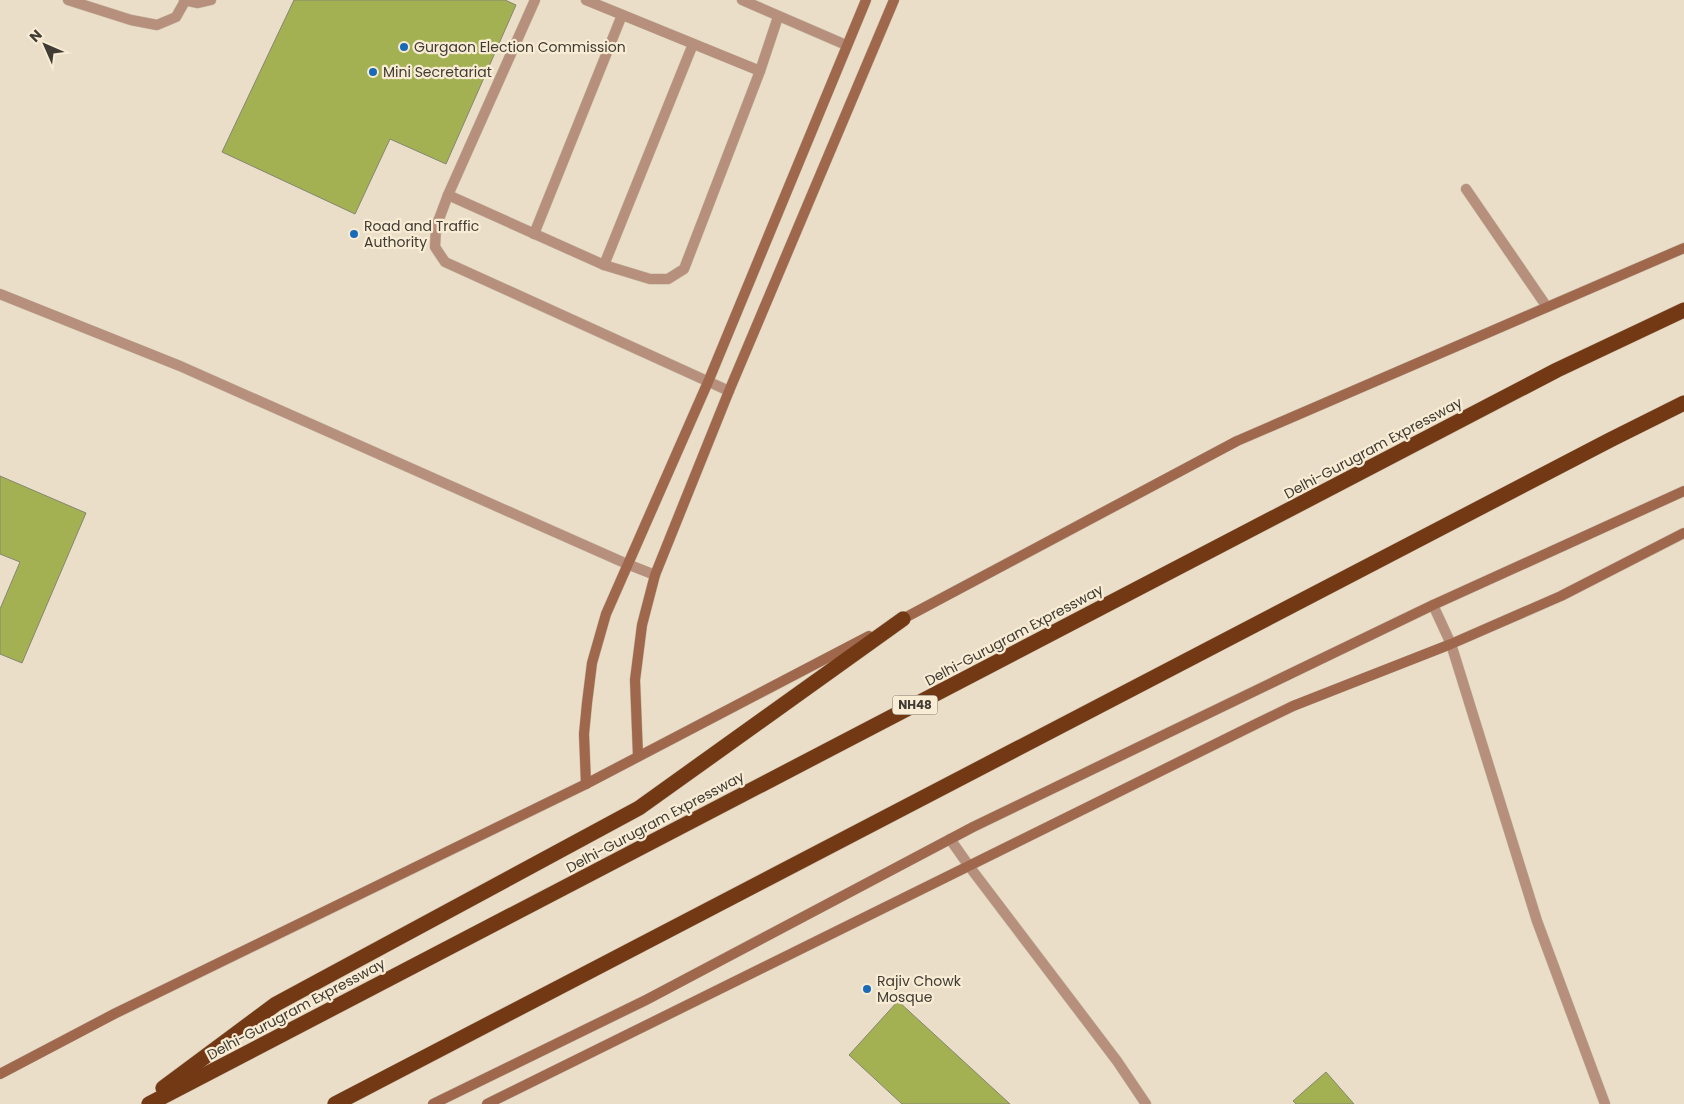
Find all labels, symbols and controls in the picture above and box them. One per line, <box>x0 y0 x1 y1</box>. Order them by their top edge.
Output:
north arrow <box>20 20 70 70</box>
text: N <box>25 25 47 47</box>
place label: Gurgaon Election Commission <box>414 37 626 57</box>
marker: Gurgaon Election Commission <box>398 41 410 53</box>
place label: Mini Secretariat <box>383 62 492 82</box>
marker: Mini Secretariat <box>367 66 379 78</box>
place label: Road and Traffic Authority <box>364 216 479 252</box>
marker: Road and Traffic Authority <box>348 228 360 240</box>
street label: Delhi-Gurugram Expressway <box>1280 392 1466 504</box>
street label: Delhi-Gurugram Expressway <box>921 579 1107 691</box>
road number: NH48 <box>892 696 938 714</box>
street label: Delhi-Gurugram Expressway <box>562 766 748 878</box>
street label: Delhi-Gurugram Expressway <box>203 953 389 1065</box>
place label: Rajiv Chowk Mosque <box>877 971 962 1007</box>
marker: Rajiv Chowk Mosque <box>861 983 873 995</box>

